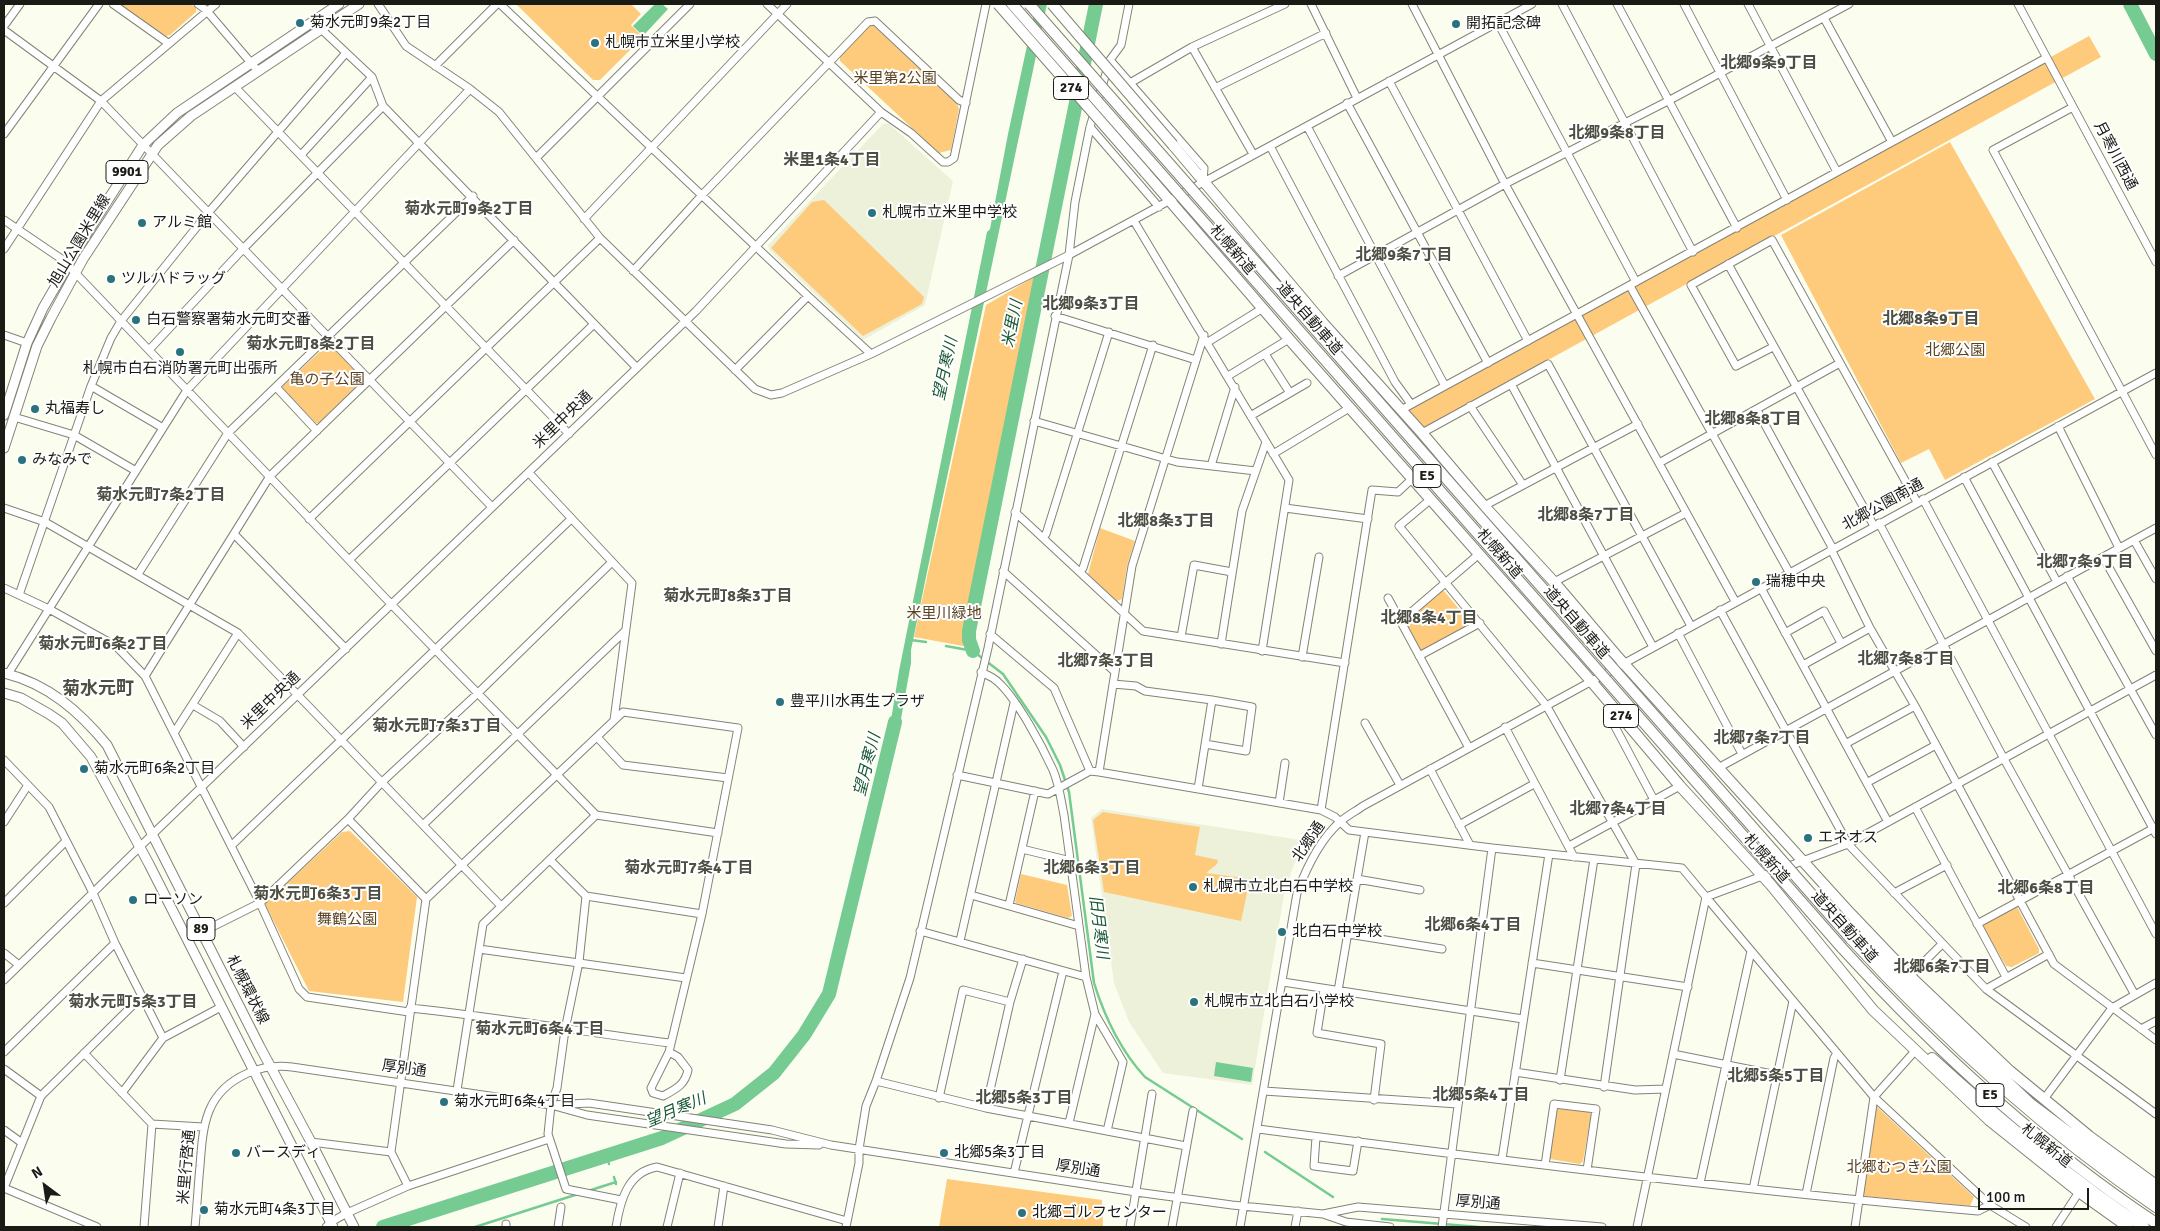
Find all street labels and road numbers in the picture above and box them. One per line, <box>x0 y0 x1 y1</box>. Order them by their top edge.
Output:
road number: 274 <box>1054 76 1088 100</box>
street label: 月寒川西通 <box>2089 119 2141 193</box>
road number: 9901 <box>106 160 148 183</box>
street label: 旭山公園米里線 <box>45 191 115 291</box>
street label: 札幌新道 <box>1206 221 1258 279</box>
street label: 道央自動車道 <box>1273 279 1345 359</box>
street label: 米里中央通 <box>530 387 596 453</box>
road number: E5 <box>1413 464 1441 488</box>
street label: 北郷公園南通 <box>1839 475 1927 535</box>
street label: 札幌新道 <box>1473 525 1525 583</box>
street label: 道央自動車道 <box>1540 583 1612 663</box>
street label: 米里中央通 <box>238 668 304 734</box>
road number: 274 <box>1604 704 1638 728</box>
street label: 北郷通 <box>1289 818 1329 866</box>
street label: 札幌新道 <box>1739 831 1793 887</box>
street label: 道央自動車道 <box>1807 888 1881 966</box>
road number: 89 <box>187 918 215 941</box>
street label: 札幌環状線 <box>222 953 272 1027</box>
street label: 厚別通 <box>380 1057 428 1081</box>
road number: E5 <box>1976 1084 2004 1106</box>
street label: 札幌新道 <box>2017 1120 2075 1172</box>
street label: 米里行啓通 <box>175 1129 199 1205</box>
street label: 厚別通 <box>1054 1157 1102 1181</box>
street label: 厚別通 <box>1455 1192 1501 1214</box>

